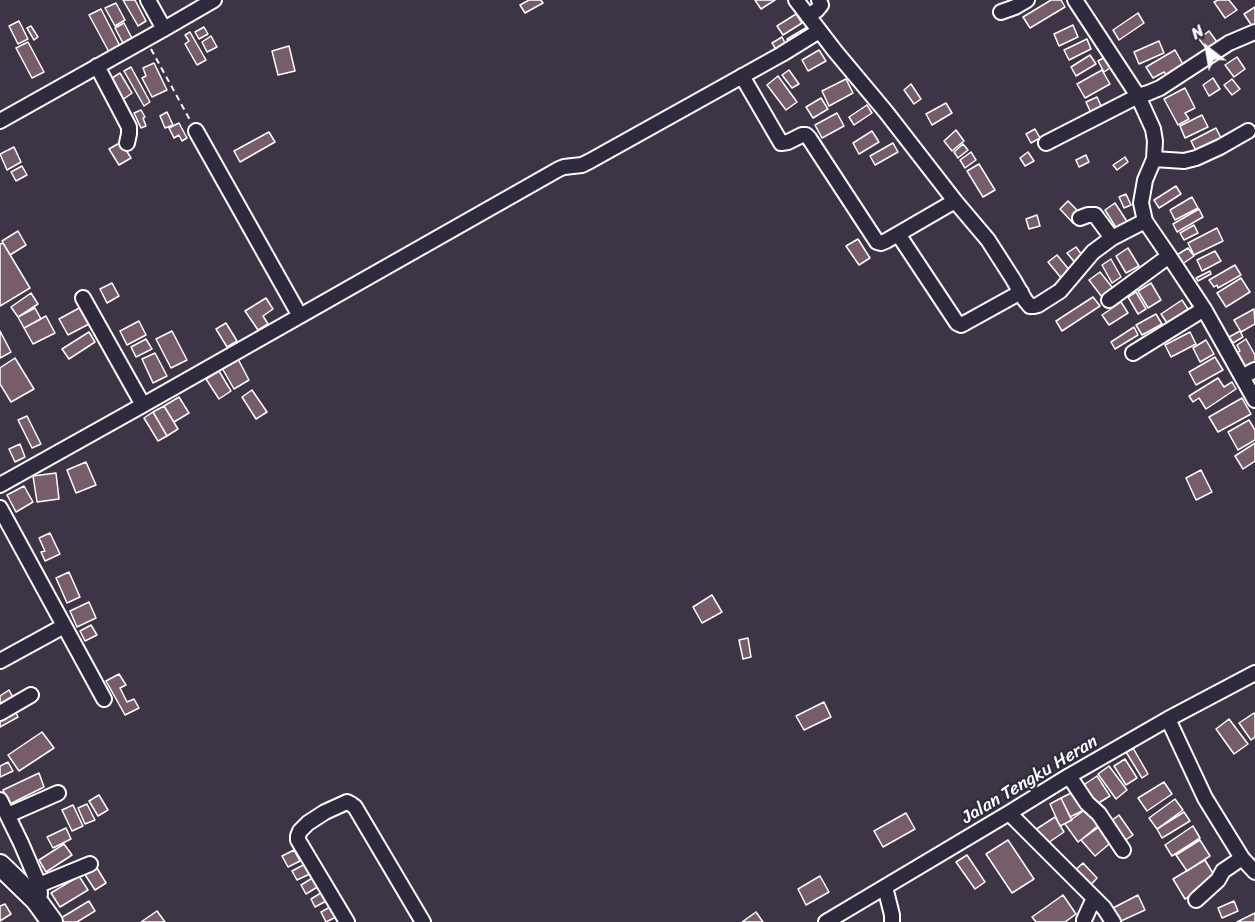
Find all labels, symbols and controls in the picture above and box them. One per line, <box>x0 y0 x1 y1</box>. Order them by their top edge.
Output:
text: N <box>1185 17 1210 47</box>
north arrow <box>1177 18 1237 78</box>
street label: Jalan Tengku Heran <box>958 731 1102 829</box>

